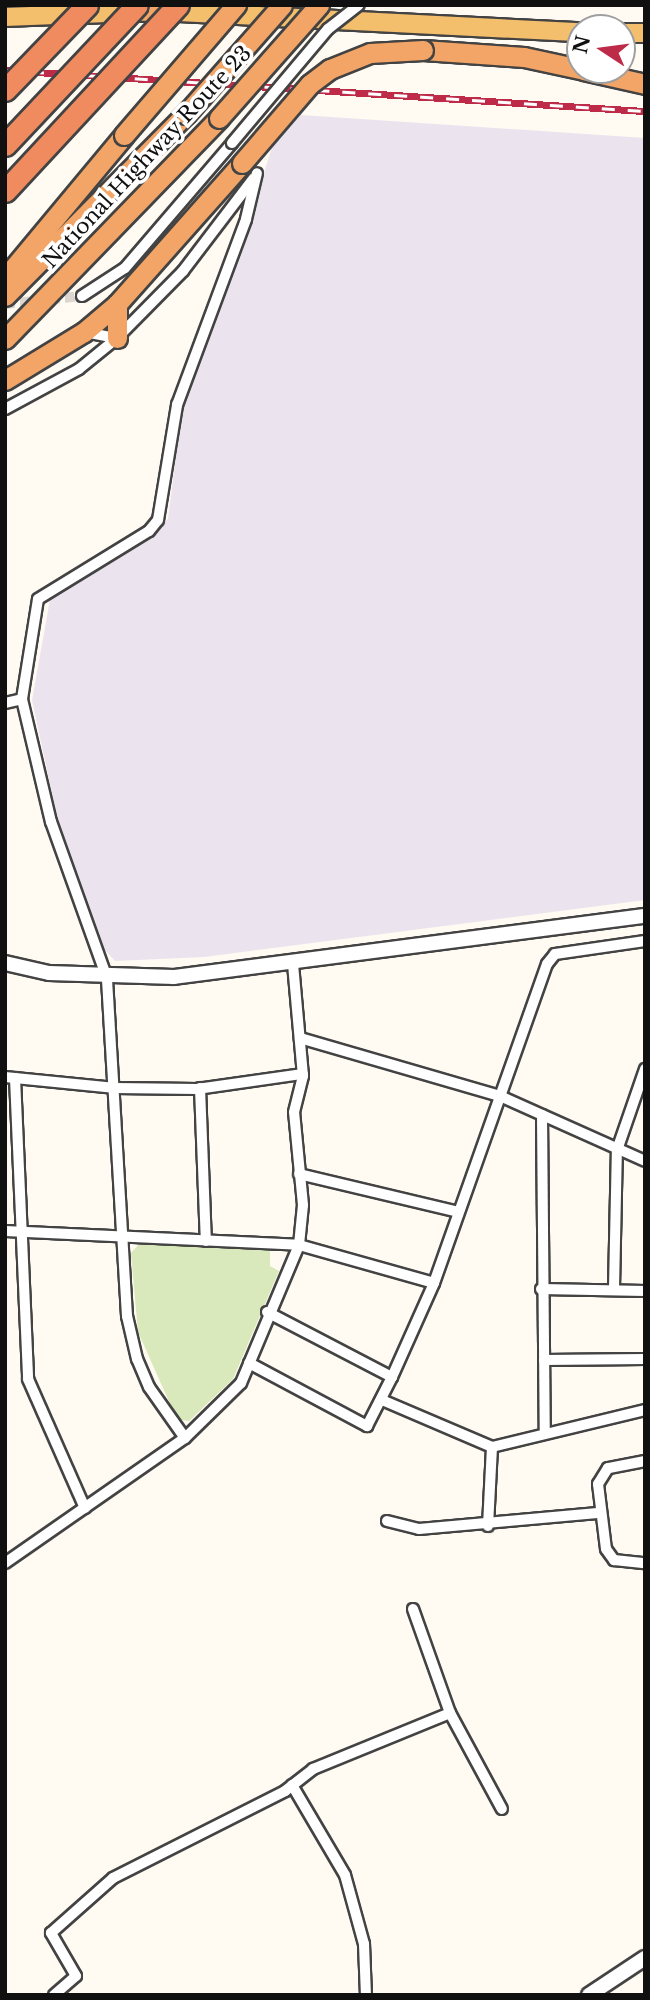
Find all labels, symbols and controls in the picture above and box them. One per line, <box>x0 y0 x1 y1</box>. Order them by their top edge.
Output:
north arrow <box>566 14 636 84</box>
text: N <box>569 33 595 56</box>
street label: National Highway Route 23 <box>37 40 257 274</box>

